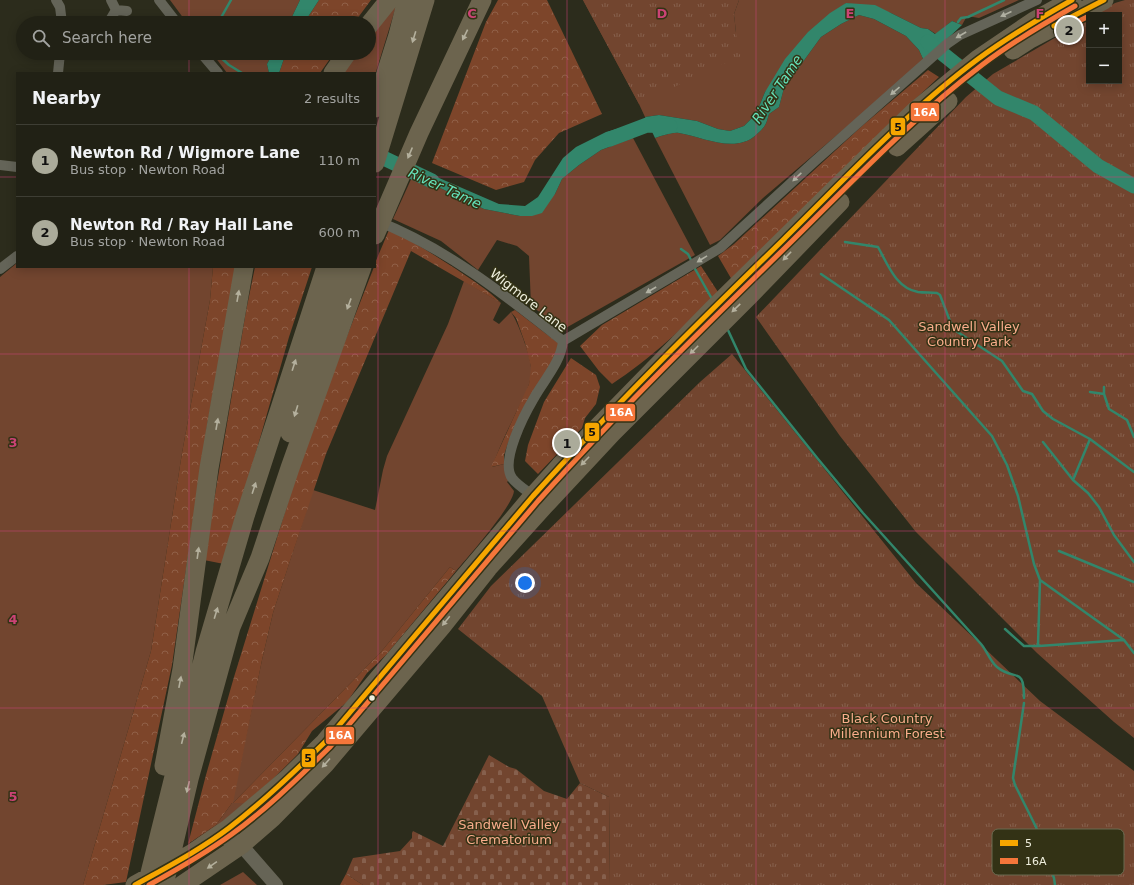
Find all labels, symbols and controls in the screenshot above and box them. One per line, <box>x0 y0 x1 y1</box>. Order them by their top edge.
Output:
text: C <box>467 6 477 21</box>
text: D <box>657 6 668 21</box>
text: E <box>846 6 854 21</box>
text: F <box>1036 6 1044 21</box>
one-way arrow <box>1000 11 1011 17</box>
map controls <box>1086 12 1122 84</box>
button: + <box>1086 12 1122 48</box>
pin: 2 <box>1056 15 1082 45</box>
search box <box>16 16 376 60</box>
icon: search <box>30 27 52 49</box>
text: Search here <box>62 29 152 47</box>
one-way arrow <box>462 29 468 41</box>
one-way arrow <box>411 32 417 44</box>
one-way arrow <box>955 32 967 39</box>
button: − <box>1086 48 1122 84</box>
water label: River Tame <box>748 52 806 126</box>
one-way arrow <box>889 87 900 96</box>
text: Nearby <box>32 88 101 108</box>
text: 2 results <box>304 91 360 106</box>
line badge: 16A <box>910 102 940 122</box>
text: 16A <box>913 106 937 119</box>
line badge: 5 <box>890 117 906 136</box>
text: 5 <box>894 121 902 134</box>
text: Newton Rd / Wigmore Lane <box>70 144 300 162</box>
one-way arrow <box>407 147 413 158</box>
text: 1 <box>40 153 50 168</box>
text: 110 m <box>318 153 360 168</box>
text: Bus stop · Newton Road <box>70 162 225 177</box>
water label: River Tame <box>406 164 484 212</box>
one-way arrow <box>792 173 803 182</box>
text: Newton Rd / Ray Hall Lane <box>70 216 293 234</box>
text: 2 <box>40 225 50 240</box>
text: 600 m <box>318 225 360 240</box>
text: Bus stop · Newton Road <box>70 234 225 249</box>
one-way arrow <box>782 251 792 261</box>
one-way arrow <box>696 256 708 263</box>
street label: Wigmore Lane <box>487 266 570 335</box>
one-way arrow <box>645 286 657 293</box>
one-way arrow <box>236 290 242 302</box>
one-way arrow <box>345 298 351 310</box>
one-way arrow <box>731 303 741 313</box>
park label: Sandwell Valley Country Park <box>918 319 1020 349</box>
one-way arrow <box>689 345 699 354</box>
one-way arrow <box>291 358 297 370</box>
line badge: 16A <box>605 403 636 422</box>
one-way arrow <box>293 405 299 417</box>
text: 16A <box>609 406 633 419</box>
one-way arrow <box>214 418 220 430</box>
line badge: 5 <box>584 422 600 442</box>
text: 5 <box>588 426 596 439</box>
pin: 1 <box>554 428 580 458</box>
text: 3 <box>8 435 18 450</box>
one-way arrow <box>580 456 590 466</box>
one-way arrow <box>252 482 258 494</box>
one-way arrow <box>195 547 201 559</box>
your location <box>515 573 535 593</box>
one-way arrow <box>213 606 219 618</box>
text: 4 <box>8 612 18 627</box>
one-way arrow <box>442 615 451 626</box>
one-way arrow <box>177 675 183 688</box>
unlabelled marker <box>367 693 377 703</box>
park label: Black Country Millennium Forest <box>829 711 945 741</box>
line badge: 16A <box>325 726 355 745</box>
text: 16A <box>328 729 352 742</box>
one-way arrow <box>180 732 186 744</box>
line badge: 5 <box>301 748 316 768</box>
text: 5 <box>304 752 312 765</box>
one-way arrow <box>321 758 331 768</box>
one-way arrow <box>184 781 190 793</box>
text: 5 <box>8 789 18 804</box>
park label: Sandwell Valley Crematorium <box>458 817 560 847</box>
legend <box>992 829 1124 875</box>
text: 5 <box>1025 837 1032 850</box>
text: 16A <box>1025 855 1047 868</box>
one-way arrow <box>207 861 217 869</box>

